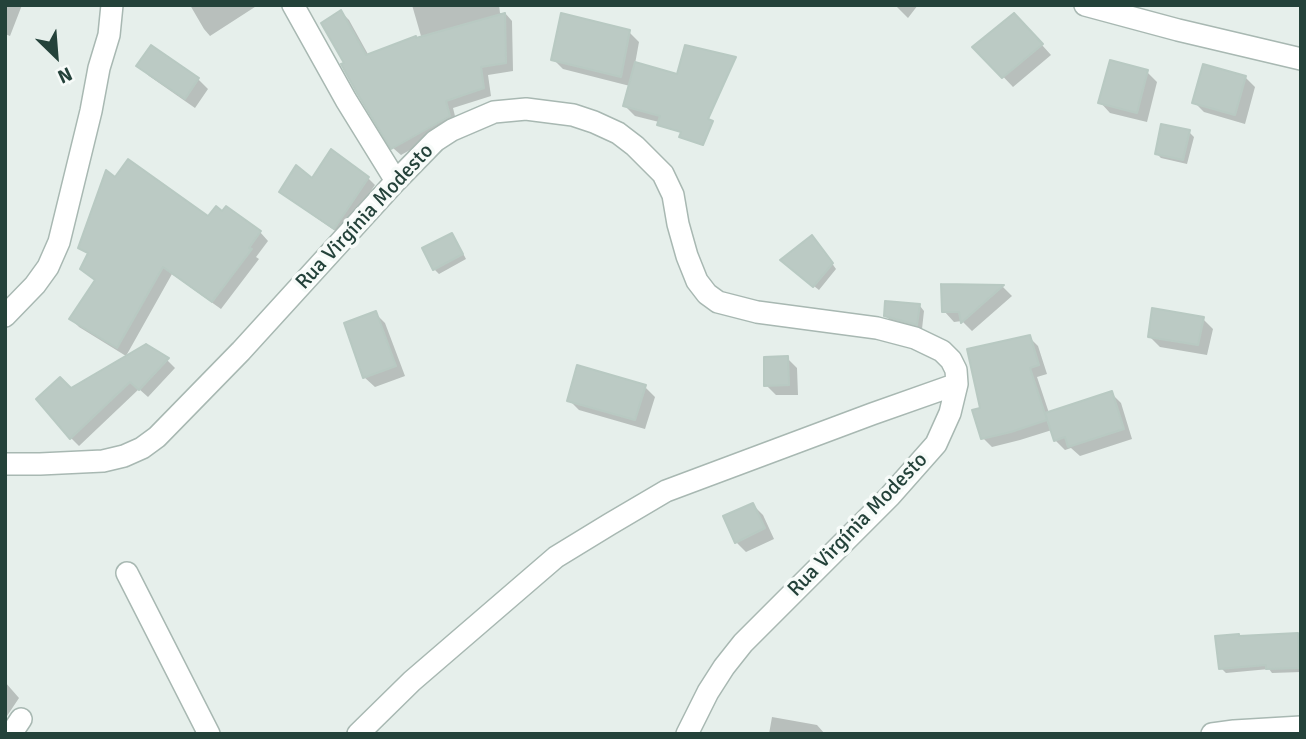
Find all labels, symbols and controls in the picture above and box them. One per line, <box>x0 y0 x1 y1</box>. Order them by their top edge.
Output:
north arrow <box>21 21 91 91</box>
text: N <box>54 61 76 89</box>
street label: Rua Virgínia Modesto <box>291 139 439 295</box>
street label: Rua Virgínia Modesto <box>783 448 933 602</box>

